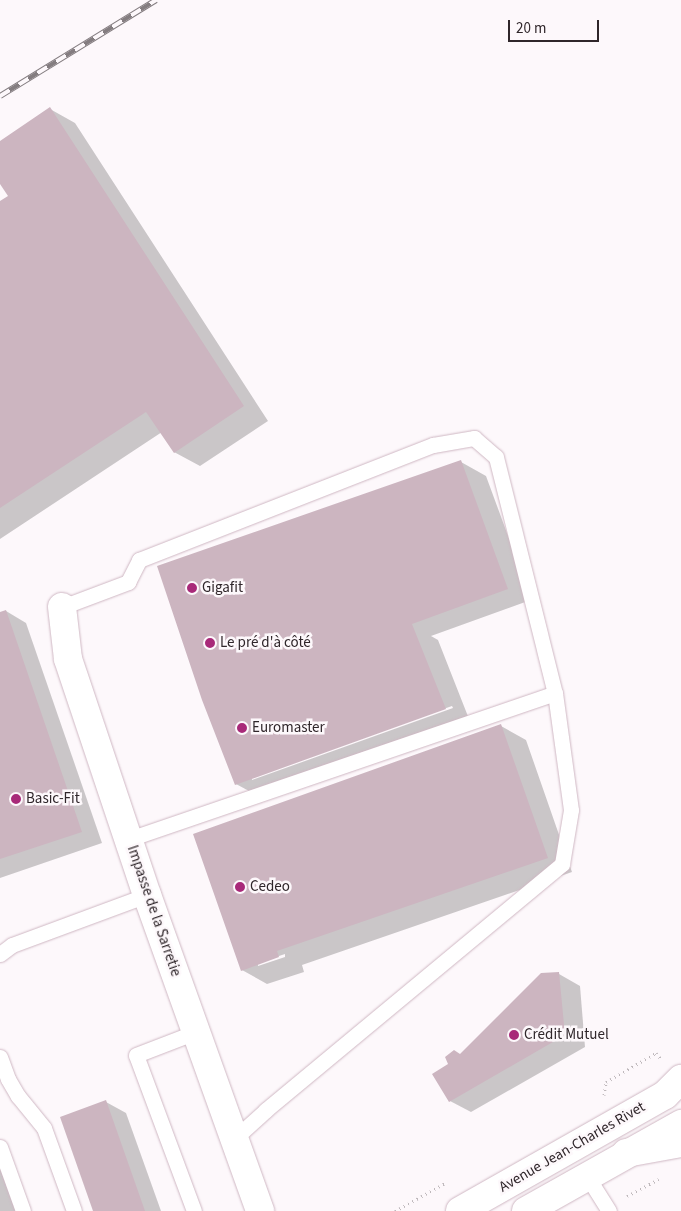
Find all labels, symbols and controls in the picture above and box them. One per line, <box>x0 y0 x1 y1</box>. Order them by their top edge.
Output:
scale bar <box>511 10 602 42</box>
text: 20 m <box>516 18 546 39</box>
place label: Gigafit <box>202 579 243 597</box>
marker: Gigafit <box>186 582 198 594</box>
place label: Le pré d'à côté <box>220 634 311 652</box>
marker: Le pré d'à côté <box>204 637 216 649</box>
place label: Euromaster <box>252 719 325 737</box>
marker: Euromaster <box>236 722 248 734</box>
place label: Basic-Fit <box>26 790 80 808</box>
marker: Basic-Fit <box>10 793 22 805</box>
street label: Impasse de la Sarretie <box>123 843 185 979</box>
place label: Cedeo <box>250 878 290 896</box>
marker: Cedeo <box>234 881 246 893</box>
place label: Crédit Mutuel <box>524 1026 609 1044</box>
marker: Crédit Mutuel <box>508 1029 520 1041</box>
street label: Avenue Jean-Charles Rivet <box>496 1098 648 1196</box>

